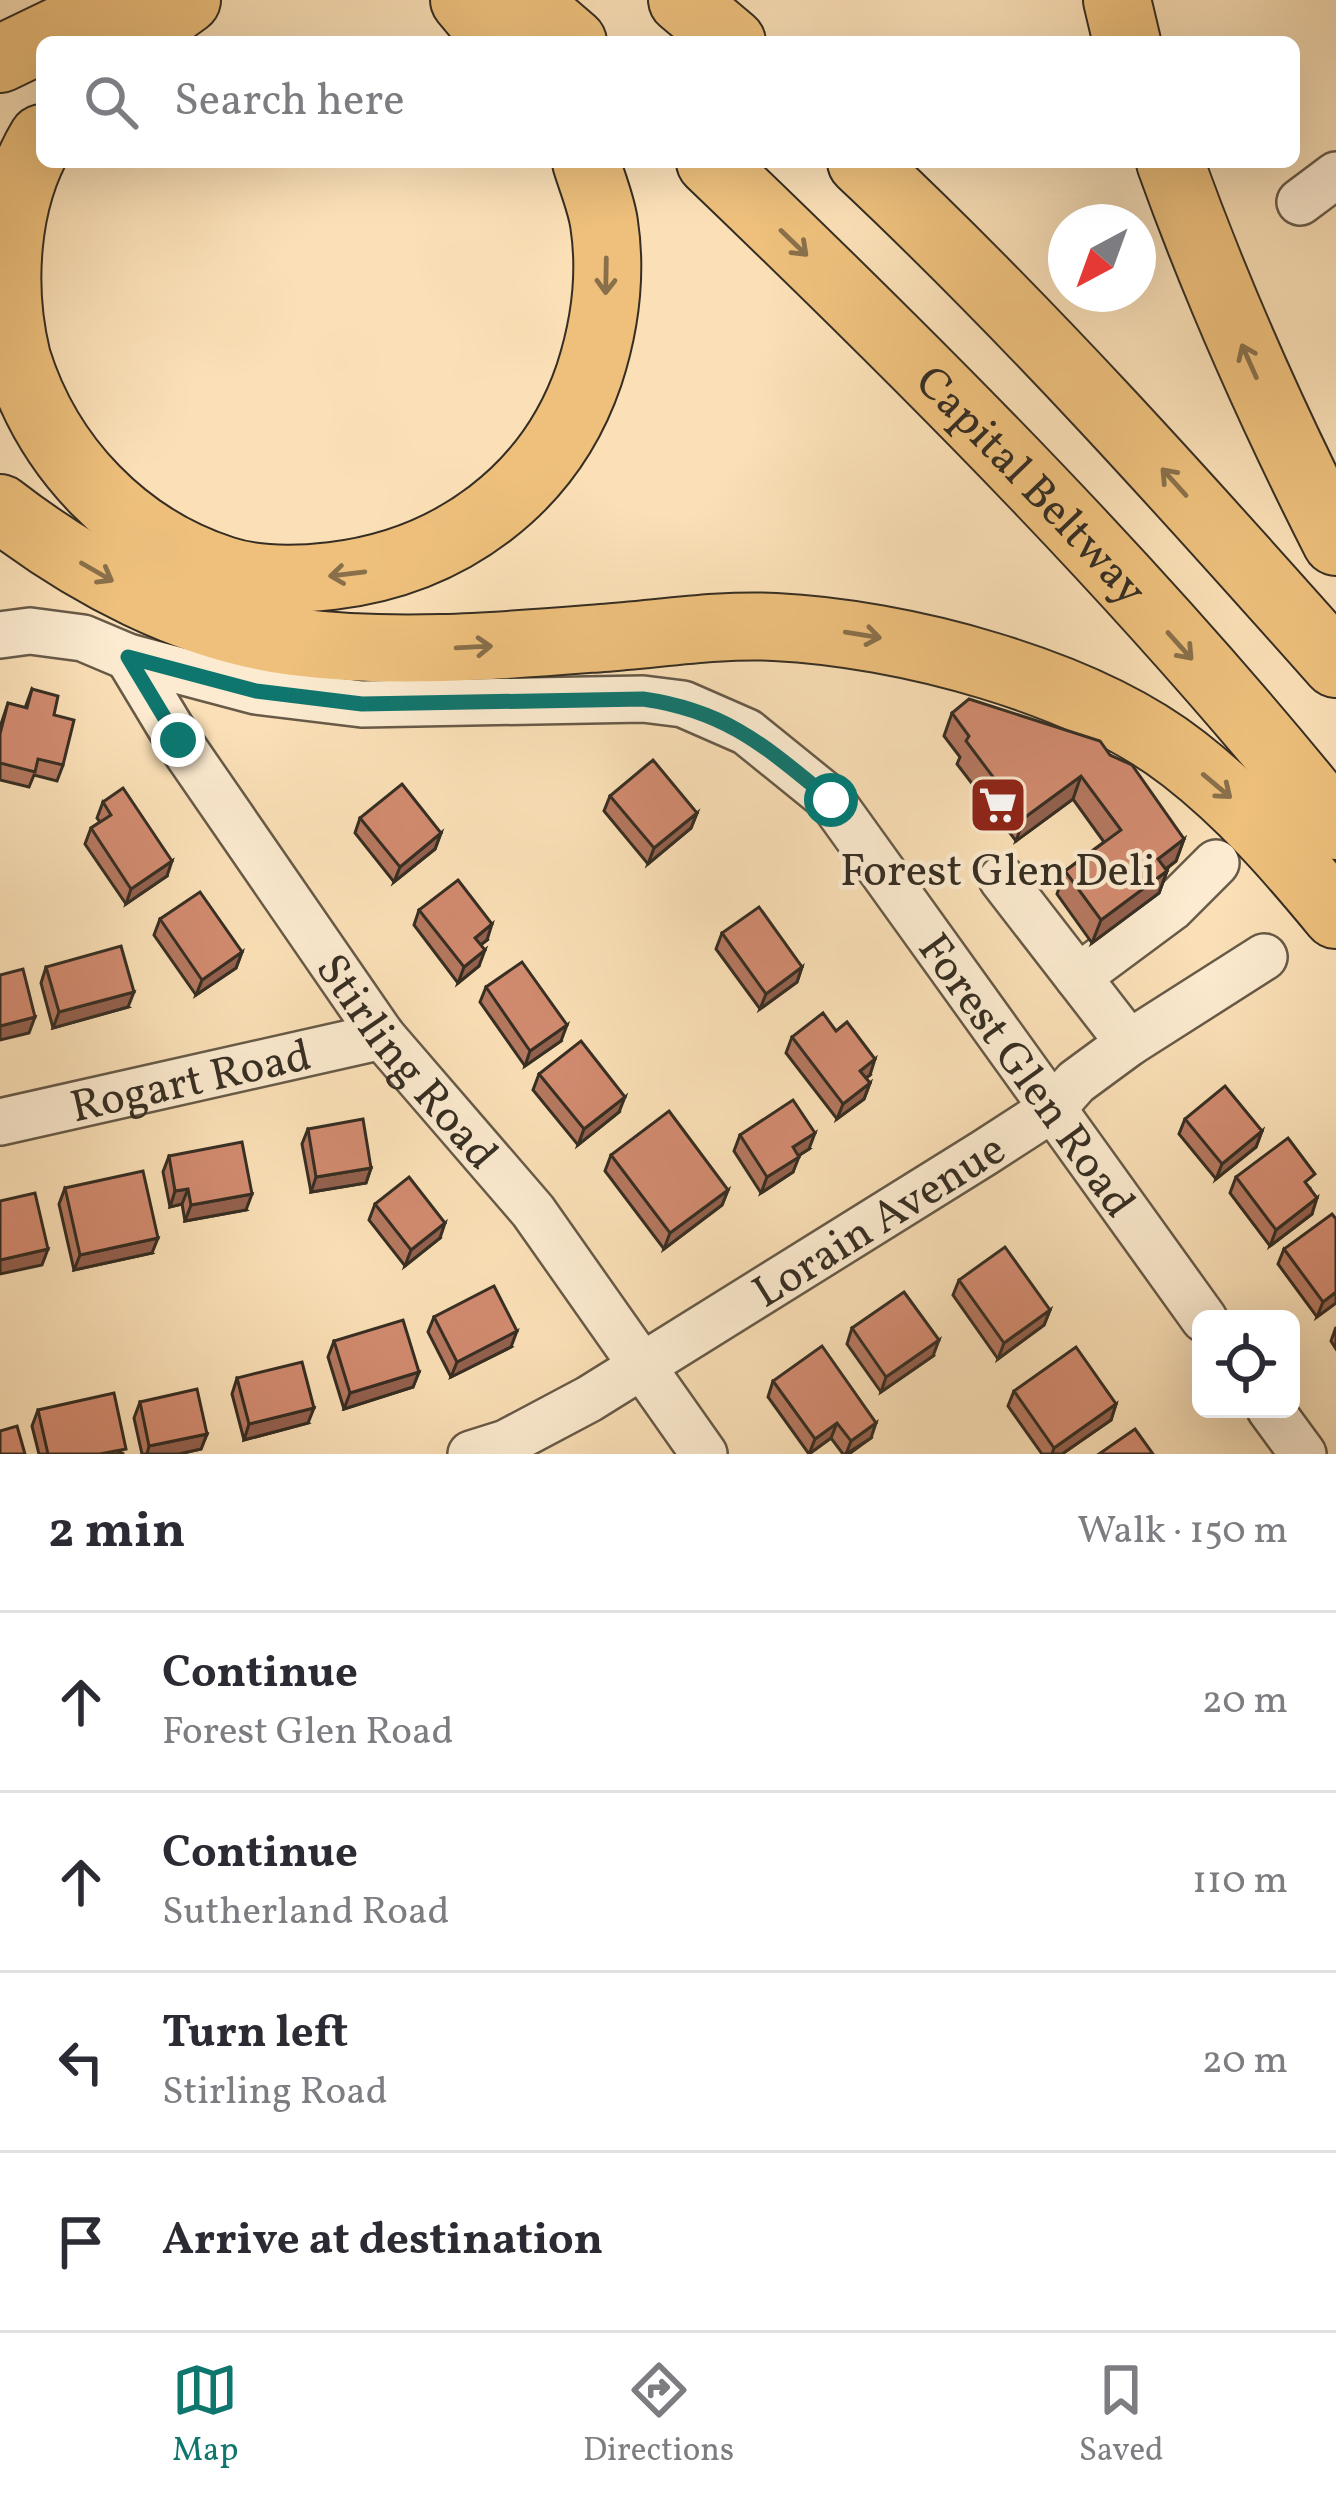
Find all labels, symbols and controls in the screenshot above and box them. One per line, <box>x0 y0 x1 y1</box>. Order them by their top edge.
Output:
search box <box>36 36 1300 168</box>
icon: search <box>78 69 144 135</box>
text: Search here <box>174 71 405 134</box>
north arrow <box>1048 204 1156 312</box>
one-way arrow <box>779 228 808 257</box>
one-way arrow <box>595 256 617 295</box>
one-way arrow <box>1236 344 1258 380</box>
street label: Capital Beltway <box>899 353 1159 621</box>
one-way arrow <box>1161 468 1188 498</box>
one-way arrow <box>79 561 114 585</box>
one-way arrow <box>328 564 367 586</box>
one-way arrow <box>842 625 881 648</box>
one-way arrow <box>1166 630 1193 661</box>
one-way arrow <box>454 636 493 659</box>
route end <box>151 713 205 767</box>
one-way arrow <box>1201 772 1232 800</box>
route start <box>804 773 858 827</box>
supermarket icon: Forest Glen Deli <box>967 774 1029 836</box>
place label: Forest Glen Deli <box>840 842 1156 905</box>
street label: Forest Glen Road <box>901 922 1148 1232</box>
street label: Stirling Road <box>299 943 511 1185</box>
street label: Rogart Road <box>65 1026 317 1141</box>
street label: Lorain Avenue <box>742 1120 1019 1326</box>
map controls <box>1192 1310 1300 1418</box>
button: locate <box>1192 1310 1300 1418</box>
text: 2 min <box>48 1497 186 1568</box>
text: Walk · 150 m <box>1077 1505 1288 1559</box>
text: Continue <box>162 1643 358 1706</box>
icon: ahead <box>48 1669 114 1735</box>
text: 20 m <box>1202 1675 1288 1729</box>
text: Forest Glen Road <box>162 1706 454 1760</box>
text: Continue <box>162 1823 358 1886</box>
icon: ahead <box>48 1849 114 1915</box>
text: 110 m <box>1192 1855 1288 1909</box>
text: Sutherland Road <box>162 1886 450 1940</box>
text: Turn left <box>162 2003 348 2066</box>
icon: left <box>48 2029 114 2095</box>
text: 20 m <box>1202 2035 1288 2089</box>
text: Stirling Road <box>162 2066 388 2120</box>
icon: arrive <box>48 2209 114 2275</box>
text: Arrive at destination <box>162 2210 603 2273</box>
tab: Map <box>172 2357 238 2475</box>
tab: Directions <box>583 2357 734 2475</box>
tab: Saved <box>1079 2357 1164 2475</box>

